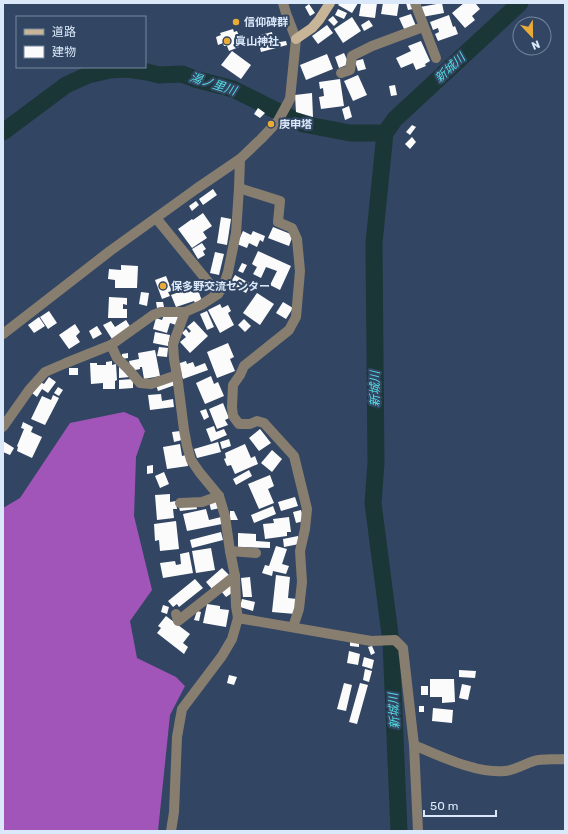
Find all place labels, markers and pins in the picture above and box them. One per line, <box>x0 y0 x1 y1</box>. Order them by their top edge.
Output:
place label: 信仰碑群 <box>244 16 288 29</box>
marker: 信仰碑群 <box>231 17 241 27</box>
place label: 眞山神社 <box>235 35 279 48</box>
marker: 眞山神社 <box>222 36 232 46</box>
place label: 庚申塔 <box>279 118 312 131</box>
marker: 庚申塔 <box>266 119 276 129</box>
place label: 保多野交流センター <box>171 280 270 293</box>
marker: 保多野交流センター <box>158 281 168 291</box>

